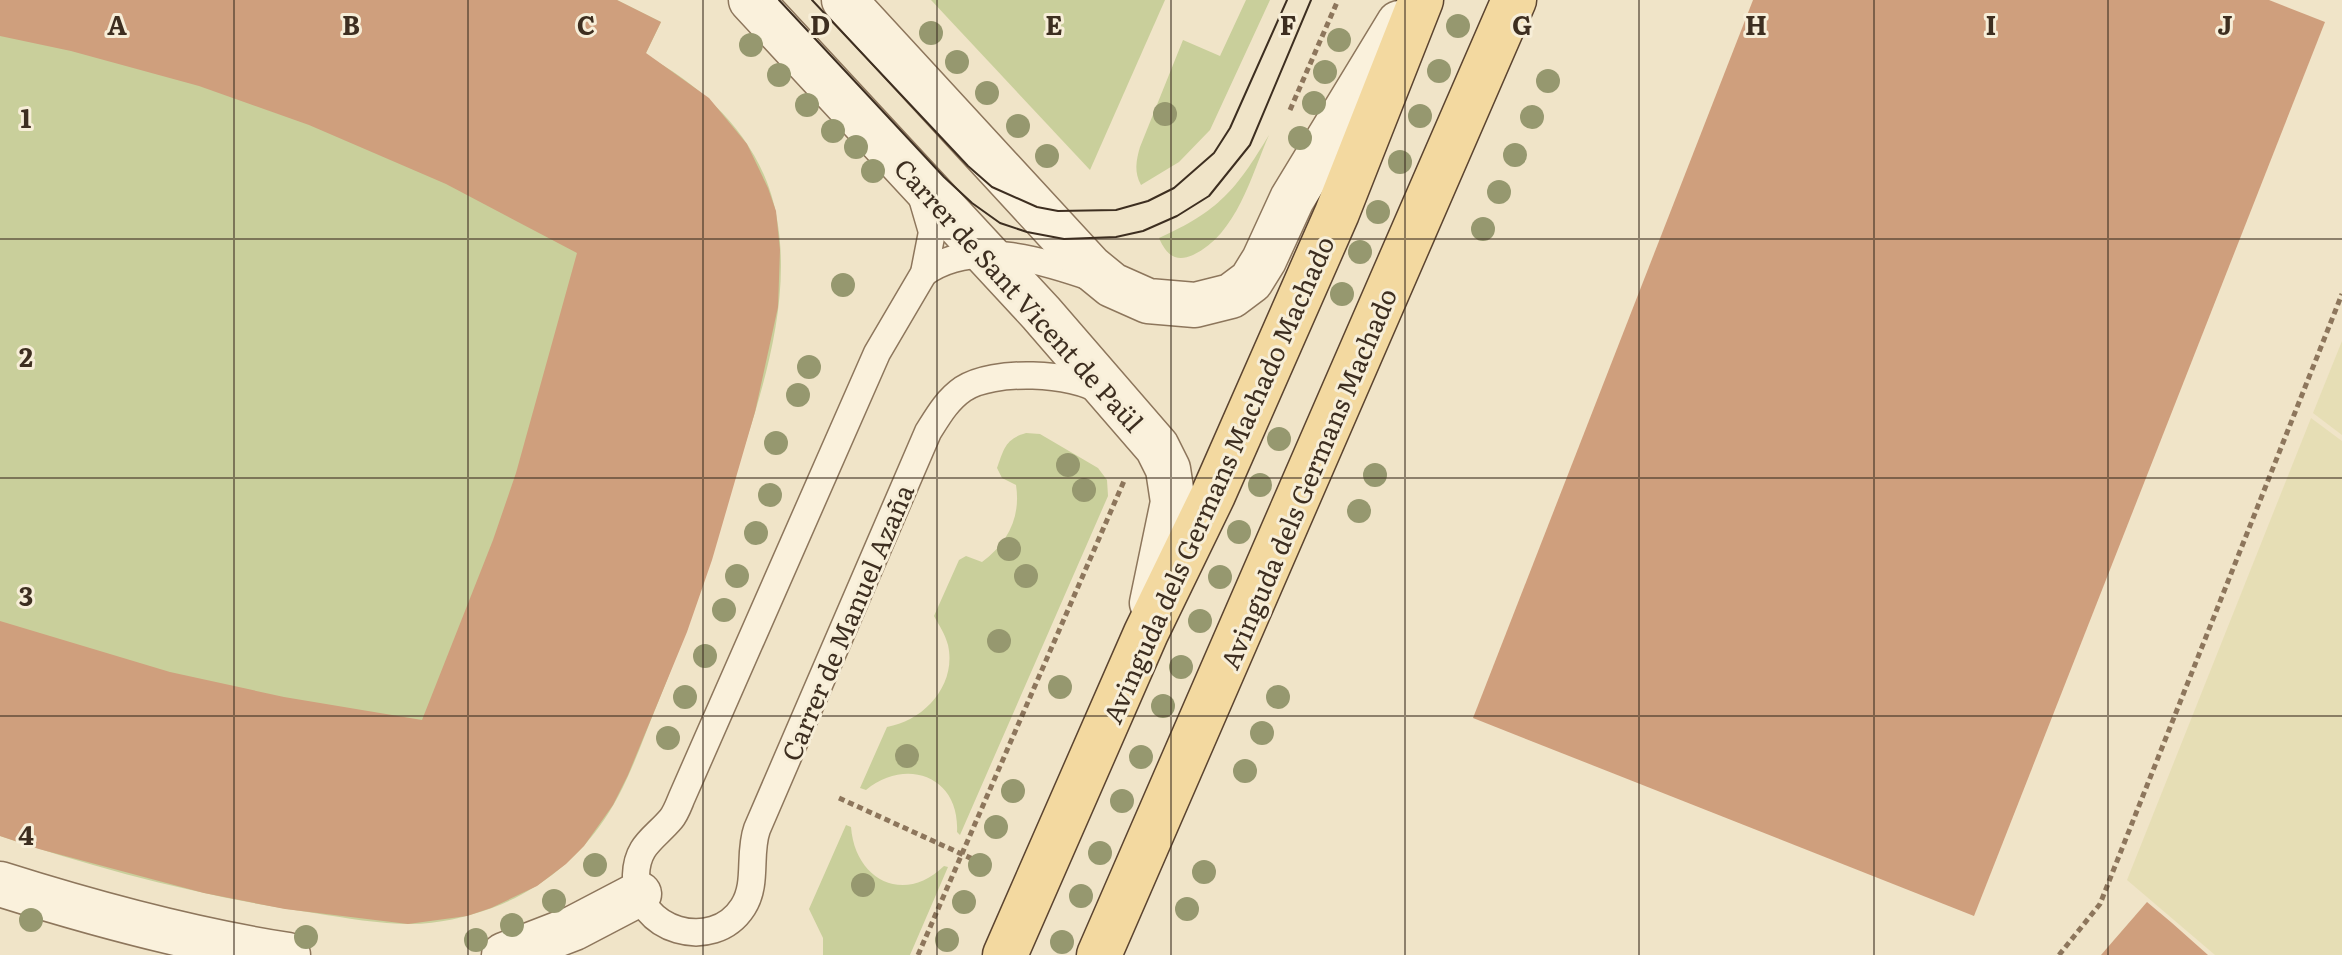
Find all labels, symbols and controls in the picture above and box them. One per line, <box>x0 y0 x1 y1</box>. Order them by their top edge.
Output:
text: A <box>107 4 127 43</box>
text: B <box>342 4 360 43</box>
text: C <box>577 4 595 43</box>
text: D <box>810 4 830 43</box>
text: E <box>1045 4 1063 43</box>
text: F <box>1280 4 1296 43</box>
text: G <box>1512 4 1532 43</box>
text: H <box>1745 4 1767 43</box>
text: I <box>1986 4 1996 43</box>
text: J <box>2218 4 2233 43</box>
text: 1 <box>21 97 32 136</box>
street label: Carrer de Sant Vicent de Paül <box>886 148 1154 440</box>
street label: Avinguda dels Germans Machado Machado <box>1091 229 1343 729</box>
street label: Avinguda dels Germans Machado <box>1209 281 1405 675</box>
text: 2 <box>19 336 33 375</box>
street label: Carrer de Manuel Azaña <box>770 478 922 766</box>
text: 3 <box>19 575 33 614</box>
text: 4 <box>18 814 34 853</box>

